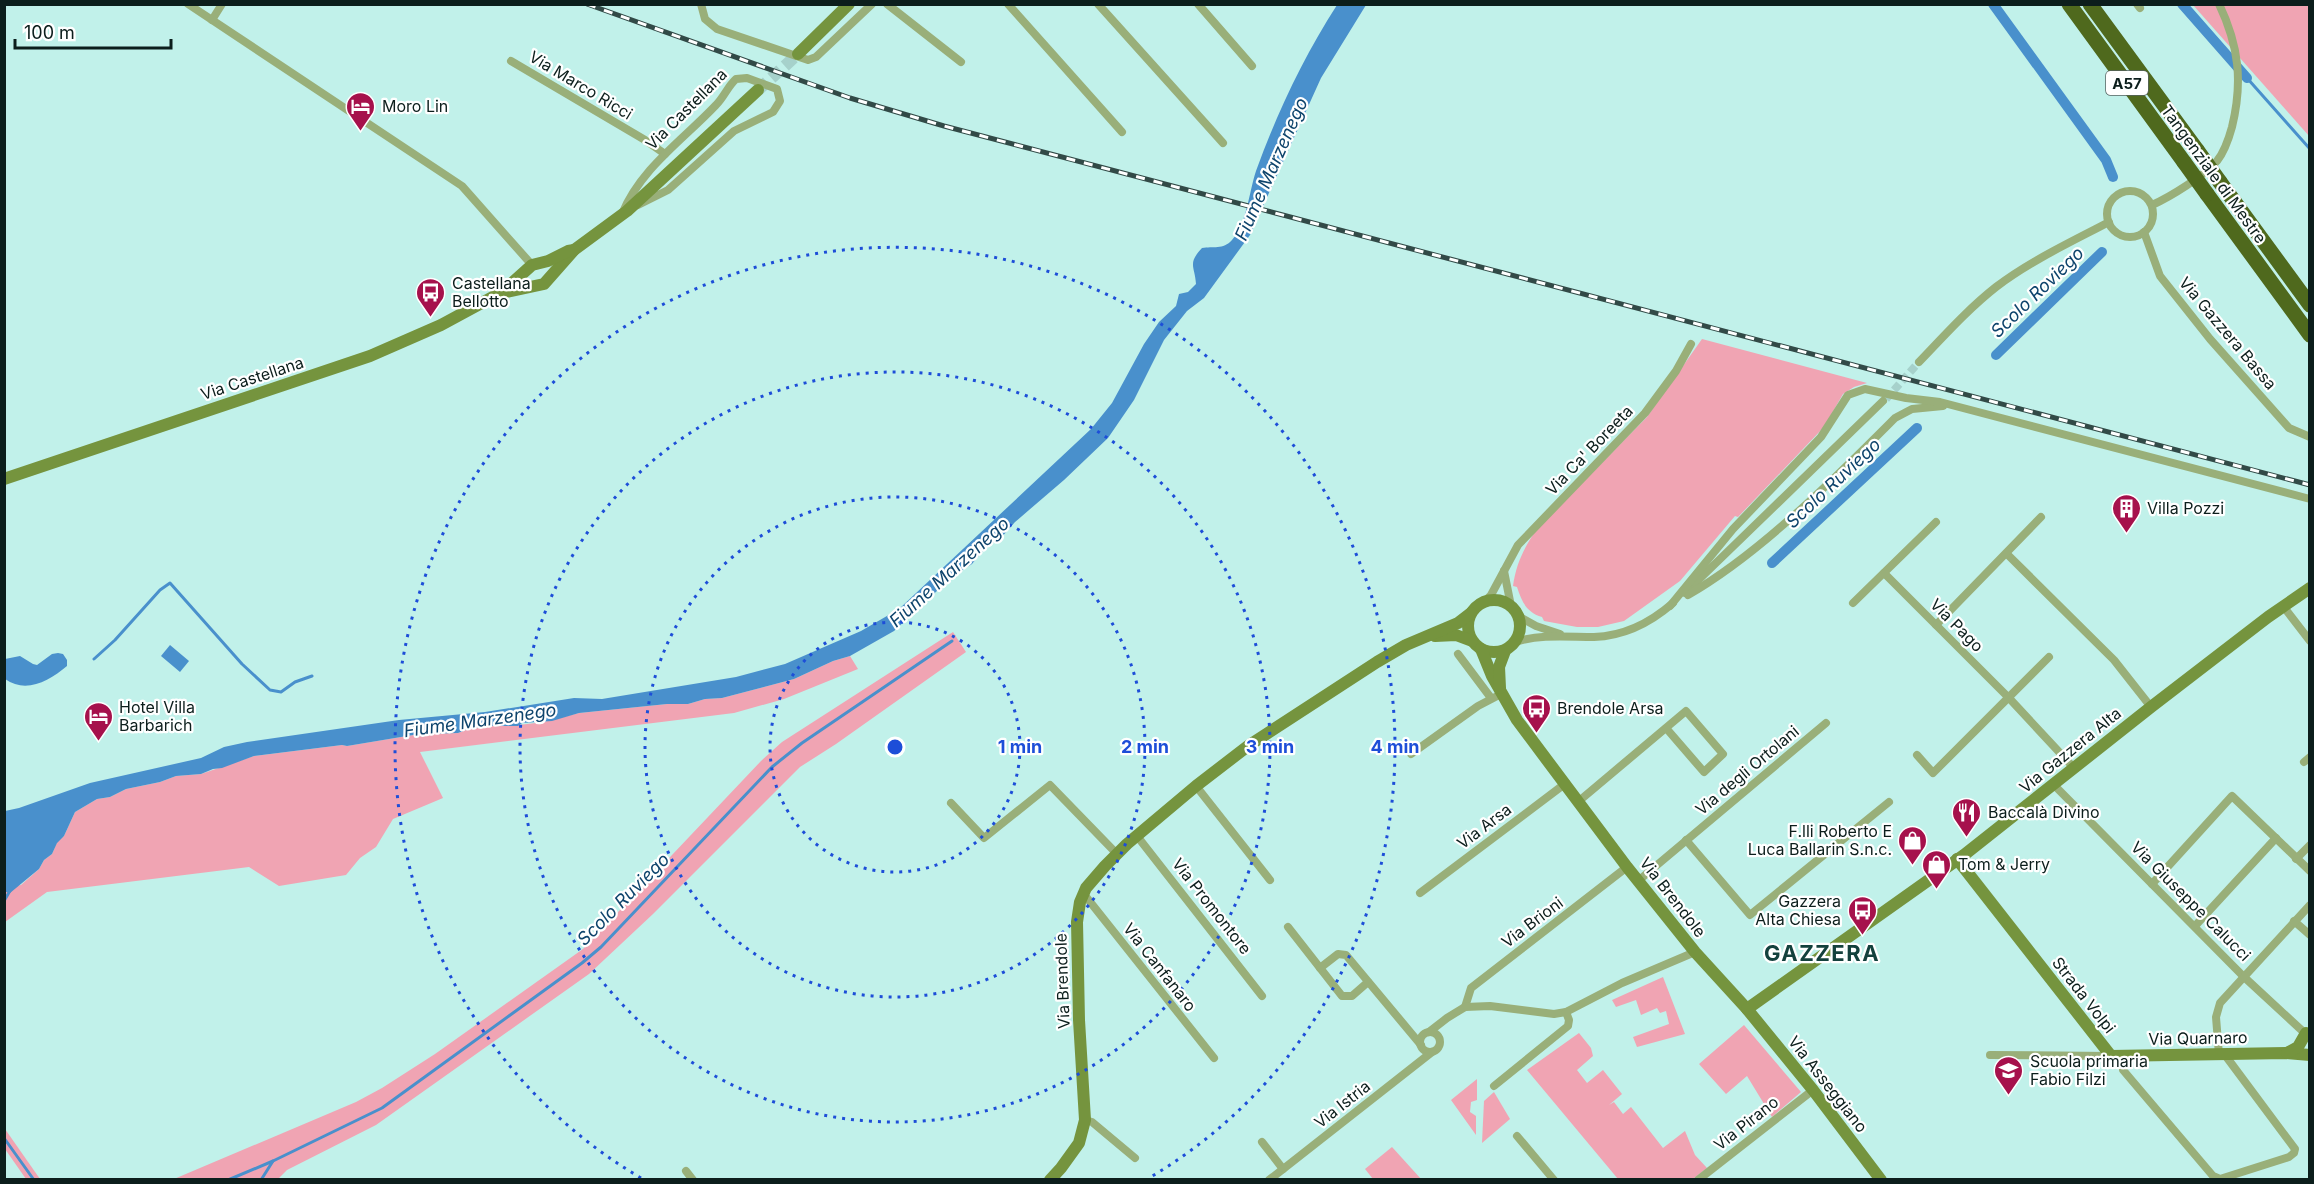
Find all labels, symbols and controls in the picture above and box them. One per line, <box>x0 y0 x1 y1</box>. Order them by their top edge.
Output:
scale bar <box>15 12 171 50</box>
text: 100 m <box>24 22 75 43</box>
street label: Via Marco Ricci <box>526 46 636 124</box>
street label: Via Castellana <box>641 64 731 154</box>
road number: A57 <box>2106 71 2148 95</box>
hotel icon: Moro Lin <box>345 90 377 132</box>
water label: Fiume Marzenego <box>1230 94 1312 244</box>
place label: Moro Lin <box>382 96 448 116</box>
street label: Tangenziale di Mestre <box>2157 101 2271 247</box>
water label: Scolo Roviego <box>1986 242 2088 342</box>
place label: Castellana Bellotto <box>452 273 531 311</box>
street label: Via Gazzera Bassa <box>2175 273 2281 393</box>
bus stop icon: Castellana Bellotto <box>415 276 447 318</box>
street label: Via Castellana <box>198 352 306 404</box>
street label: Via Ca' Boreeta <box>1541 401 1637 499</box>
water label: Scolo Ruviego <box>1781 434 1885 532</box>
building icon: Villa Pozzi <box>2110 492 2142 534</box>
place label: Villa Pozzi <box>2147 498 2224 518</box>
water label: Fiume Marzenego <box>885 513 1013 631</box>
street label: Via Pago <box>1926 594 1988 656</box>
bus stop icon: Brendole Arsa <box>1520 692 1552 734</box>
place label: Hotel Villa Barbarich <box>119 697 195 735</box>
place label: Brendole Arsa <box>1557 698 1664 718</box>
water label: Fiume Marzenego <box>402 699 558 741</box>
hotel icon: Hotel Villa Barbarich <box>82 700 114 742</box>
street label: Via Gazzera Alta <box>2015 703 2125 797</box>
street label: Via degli Ortolani <box>1691 721 1803 819</box>
text: 1 min <box>998 736 1042 757</box>
text: 2 min <box>1121 736 1169 757</box>
text: 3 min <box>1246 736 1294 757</box>
text: 4 min <box>1371 736 1419 757</box>
centre of rings <box>885 737 905 757</box>
restaurant icon: Baccalà Divino <box>1951 796 1983 838</box>
street label: Via Arsa <box>1453 799 1515 853</box>
place label: Baccalà Divino <box>1988 802 2100 822</box>
place label: F.lli Roberto E Luca Ballarin S.n.c. <box>1748 821 1892 859</box>
shop icon: F.lli Roberto E Luca Ballarin S.n.c. <box>1897 824 1929 866</box>
street label: Via Giuseppe Calucci <box>2127 837 2255 965</box>
shop icon: Tom & Jerry <box>1921 848 1953 890</box>
water label: Scolo Ruviego <box>573 849 673 949</box>
street label: Via Brendole <box>1636 853 1710 941</box>
street label: Via Promontore <box>1168 854 1256 958</box>
place label: Tom & Jerry <box>1958 854 2050 874</box>
place label: Gazzera Alta Chiesa <box>1755 891 1841 929</box>
street label: Via Brioni <box>1497 892 1567 952</box>
bus stop icon: Gazzera Alta Chiesa <box>1846 894 1878 936</box>
street label: Via Canfanaro <box>1119 919 1201 1015</box>
street label: Via Brendole <box>1050 933 1074 1029</box>
district label: GAZZERA <box>1764 940 1880 966</box>
street label: Strada Volpi <box>2048 953 2120 1037</box>
street label: Via Quarnaro <box>2148 1027 2248 1049</box>
street label: Via Asseggiano <box>1784 1032 1872 1136</box>
place label: Scuola primaria Fabio Filzi <box>2030 1051 2148 1089</box>
school or university icon: Scuola primaria Fabio Filzi <box>1993 1054 2025 1096</box>
street label: Via Istria <box>1310 1076 1374 1132</box>
street label: Via Pirano <box>1710 1092 1782 1154</box>

